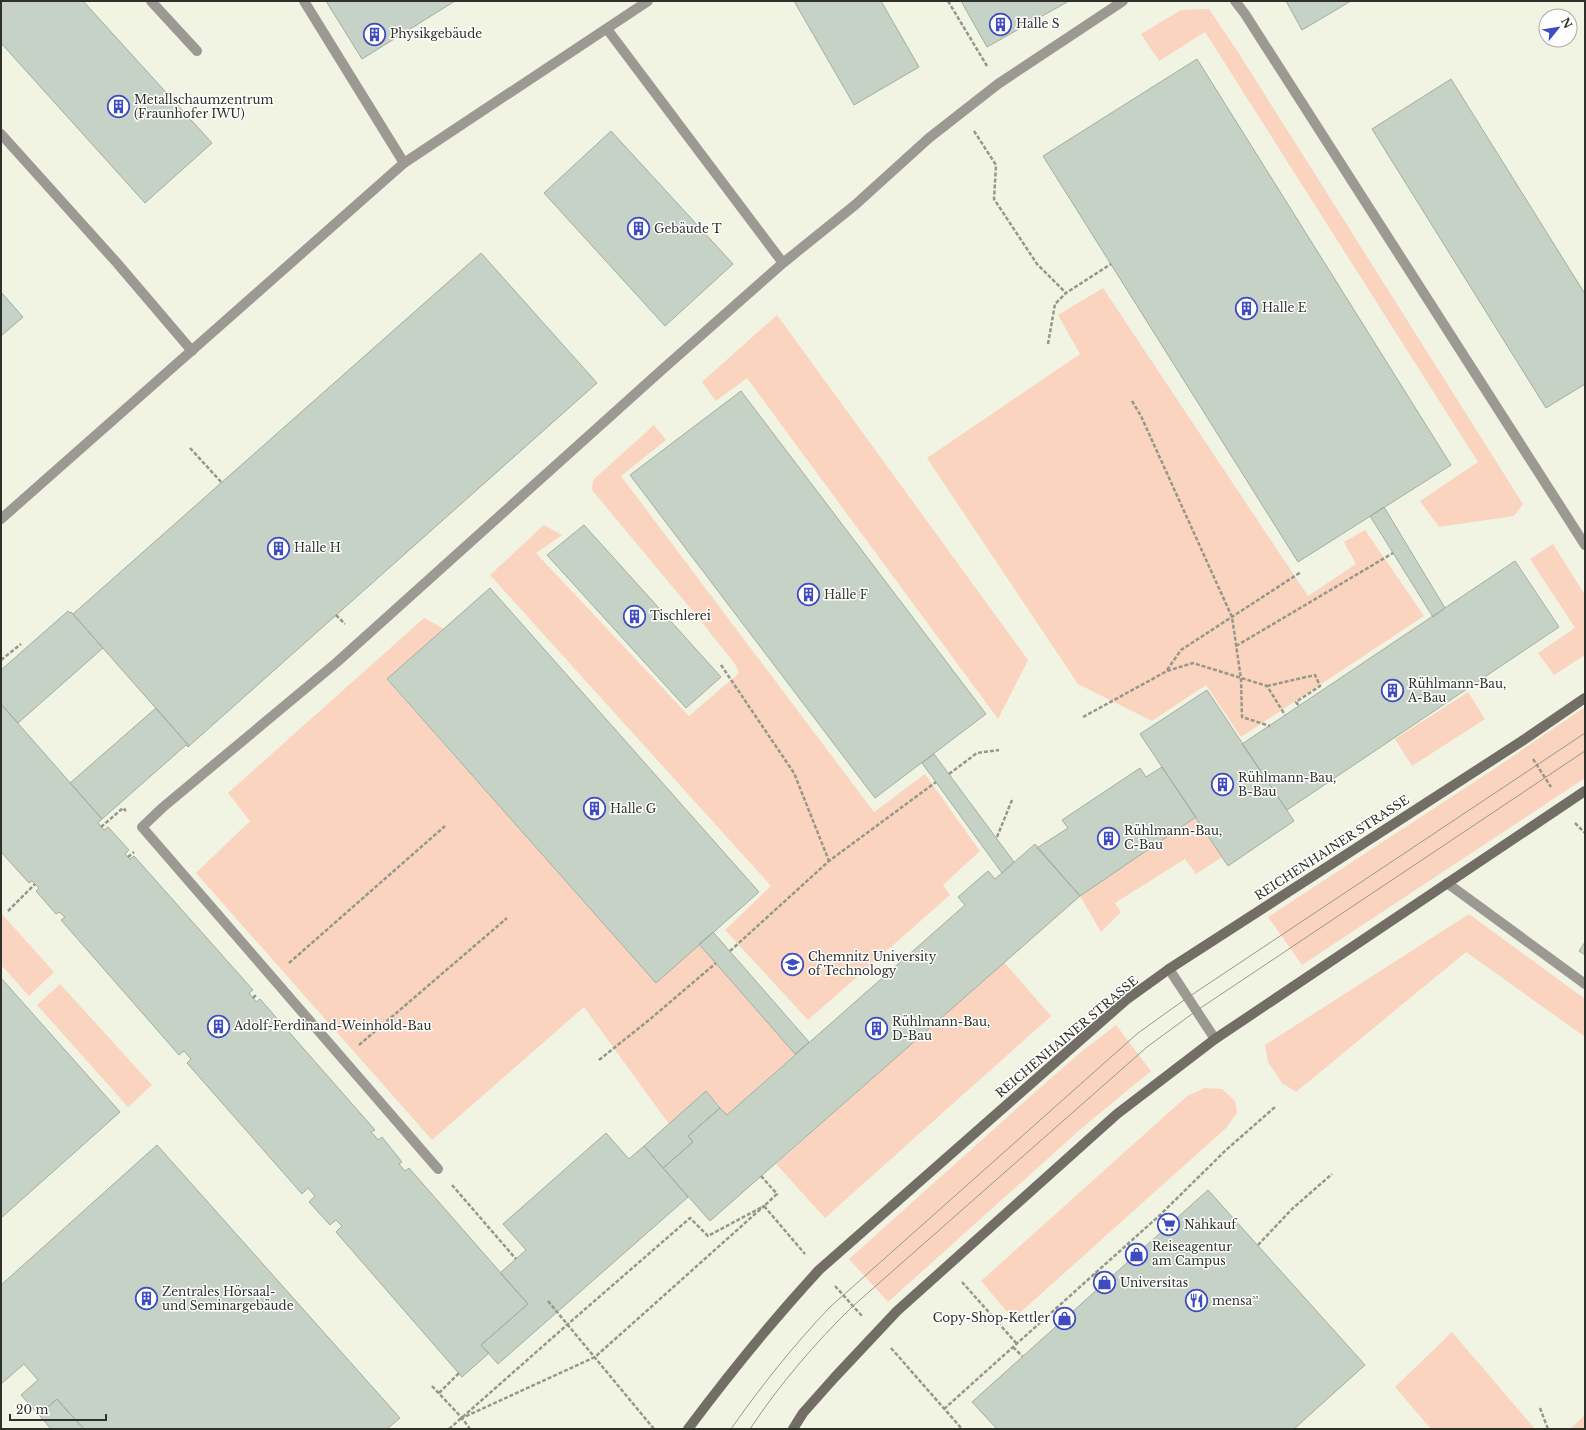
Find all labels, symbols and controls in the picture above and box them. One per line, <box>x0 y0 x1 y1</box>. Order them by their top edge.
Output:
north arrow <box>1538 8 1578 48</box>
building icon: Halle S <box>988 11 1014 37</box>
text: N <box>1558 15 1576 32</box>
place label: Halle S <box>1016 16 1060 31</box>
building icon: Physikgebäude <box>362 21 388 47</box>
place label: Physikgebäude <box>390 26 482 41</box>
place label: Metallschaumzentrum (Fraunhofer IWU) <box>134 92 273 121</box>
building icon: Metallschaumzentrum (Fraunhofer IWU) <box>105 94 131 120</box>
building icon: Gebäude T <box>625 216 651 242</box>
place label: Gebäude T <box>654 221 722 236</box>
building icon: Halle E <box>1233 295 1259 321</box>
place label: Halle E <box>1262 300 1307 315</box>
building icon: Halle H <box>266 535 292 561</box>
place label: Halle H <box>294 540 341 555</box>
building icon: Halle F <box>795 582 821 608</box>
place label: Halle F <box>824 587 868 602</box>
building icon: Tischlerei <box>621 603 647 629</box>
place label: Tischlerei <box>650 608 711 623</box>
place label: Rühlmann-Bau, A-Bau <box>1407 676 1506 705</box>
building icon: Rühlmann-Bau, A-Bau <box>1379 678 1405 704</box>
place label: Rühlmann-Bau, B-Bau <box>1238 770 1336 799</box>
building icon: Rühlmann-Bau, B-Bau <box>1209 772 1235 798</box>
street label: REICHENHAINER STRASSE <box>1252 792 1412 903</box>
building icon: Halle G <box>581 796 607 822</box>
place label: Halle G <box>610 801 657 816</box>
place label: Rühlmann-Bau, C-Bau <box>1124 823 1222 852</box>
building icon: Rühlmann-Bau, C-Bau <box>1096 825 1122 851</box>
place label: Chemnitz University of Technology <box>808 949 937 978</box>
school or university icon: Chemnitz University of Technology <box>780 951 806 977</box>
street label: REICHENHAINER STRASSE <box>993 973 1141 1100</box>
building icon: Adolf-Ferdinand-Weinhold-Bau <box>206 1013 232 1039</box>
place label: Rühlmann-Bau, D-Bau <box>892 1014 990 1043</box>
building icon: Rühlmann-Bau, D-Bau <box>863 1016 889 1042</box>
place label: Adolf-Ferdinand-Weinhold-Bau <box>233 1018 431 1033</box>
supermarket icon: Nahkauf <box>1156 1212 1182 1238</box>
place label: Nahkauf <box>1184 1217 1238 1232</box>
place label: Reiseagentur am Campus <box>1152 1239 1232 1268</box>
shop icon: Reiseagentur am Campus <box>1124 1241 1150 1267</box>
shop icon: Universitas <box>1091 1270 1117 1296</box>
place label: Universitas <box>1120 1275 1188 1290</box>
place label: Zentrales Hörsaal- und Seminargebäude <box>162 1284 294 1313</box>
building icon: Zentrales Hörsaal- und Seminargebäude <box>134 1286 160 1312</box>
restaurant icon: mensa⁵⁵ <box>1183 1288 1209 1314</box>
place label: mensa⁵⁵ <box>1212 1293 1258 1308</box>
shop icon: Copy-Shop-Kettler <box>1052 1305 1078 1331</box>
place label: Copy-Shop-Kettler <box>933 1310 1050 1325</box>
scale bar <box>10 1396 106 1422</box>
text: 20 m <box>16 1402 48 1417</box>

